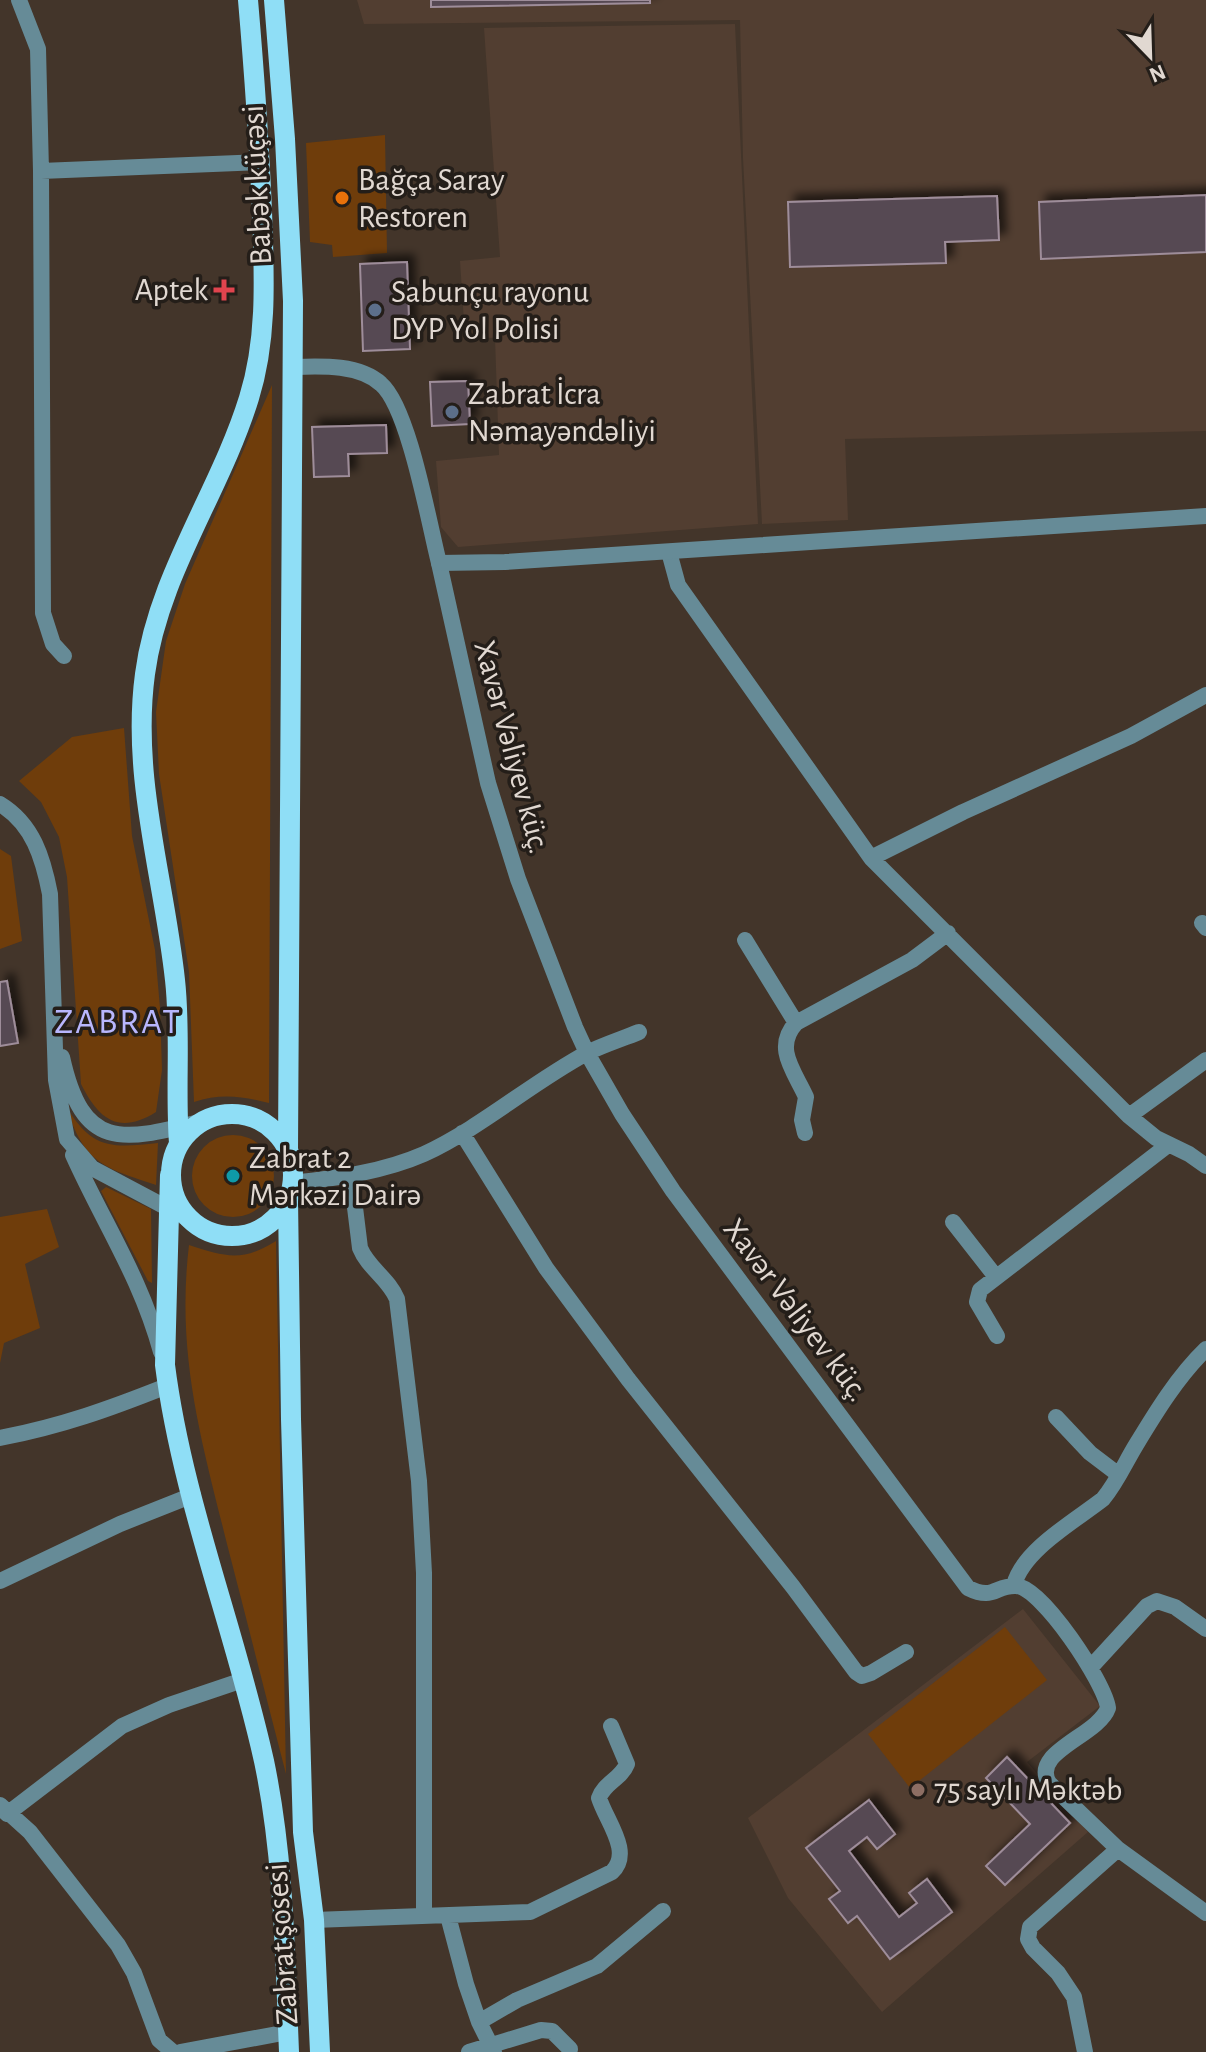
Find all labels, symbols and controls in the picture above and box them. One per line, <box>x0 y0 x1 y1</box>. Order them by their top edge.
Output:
north arrow <box>1110 16 1190 96</box>
text: N <box>1146 60 1169 87</box>
street label: Babək küçəsi <box>237 104 277 266</box>
place label: Bağça Saray Restoren <box>358 164 505 233</box>
marker: Bağça Saray Restoren <box>333 189 351 207</box>
place label: Aptek <box>135 274 208 306</box>
place label: Sabunçu rayonu DYP Yol Polisi <box>391 276 589 345</box>
marker: Aptek <box>215 281 233 299</box>
marker: Sabunçu rayonu DYP Yol Polisi <box>366 301 384 319</box>
place label: Zabrat İcra Nəmayəndəliyi <box>468 377 656 447</box>
marker: Zabrat İcra Nəmayəndəliyi <box>443 403 461 421</box>
street label: Xavər Vəliyev küç. <box>468 637 556 857</box>
district label: ZABRAT <box>54 1004 182 1040</box>
place label: Zabrat 2 Mərkəzi Dairə <box>249 1142 421 1211</box>
marker: Zabrat 2 Mərkəzi Dairə <box>224 1167 242 1185</box>
street label: Xavər Vəliyev küç. <box>717 1213 875 1407</box>
place label: 75 saylı Məktəb <box>934 1774 1122 1806</box>
marker: 75 saylı Məktəb <box>909 1781 927 1799</box>
street label: Zabrat şosesi <box>260 1862 304 2026</box>

